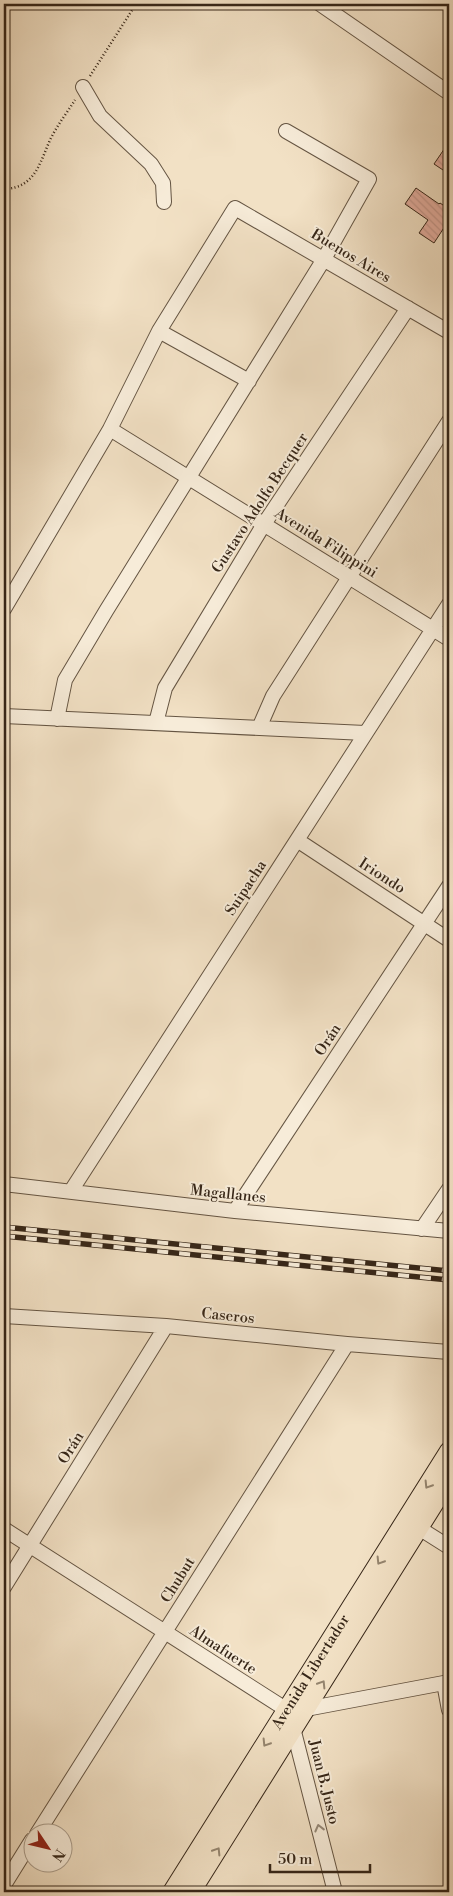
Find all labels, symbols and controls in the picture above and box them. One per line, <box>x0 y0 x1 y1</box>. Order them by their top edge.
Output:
street label: Buenos Aires <box>307 224 394 287</box>
street label: Gustavo Adolfo Becquer <box>207 429 313 577</box>
street label: Avenida Filippini <box>270 503 381 582</box>
street label: Iriondo <box>355 854 409 898</box>
street label: Suipacha <box>221 856 271 919</box>
street label: Orán <box>311 1020 345 1060</box>
street label: Magallanes <box>189 1181 267 1207</box>
street label: Caseros <box>200 1304 256 1328</box>
street label: Orán <box>54 1428 88 1468</box>
one-way arrow <box>424 1480 434 1489</box>
street label: Chubut <box>157 1553 200 1606</box>
one-way arrow <box>377 1556 387 1565</box>
street label: Avenida Libertador <box>267 1610 354 1734</box>
street label: Almafuerte <box>185 1621 260 1679</box>
one-way arrow <box>315 1680 325 1689</box>
street label: Juan B. Justo <box>304 1737 344 1826</box>
one-way arrow <box>263 1738 272 1747</box>
north arrow <box>22 1824 72 1874</box>
one-way arrow <box>314 1824 325 1833</box>
scale bar <box>270 1841 370 1873</box>
text: N <box>47 1845 68 1865</box>
one-way arrow <box>210 1847 220 1856</box>
text: 50 m <box>278 1850 312 1869</box>

